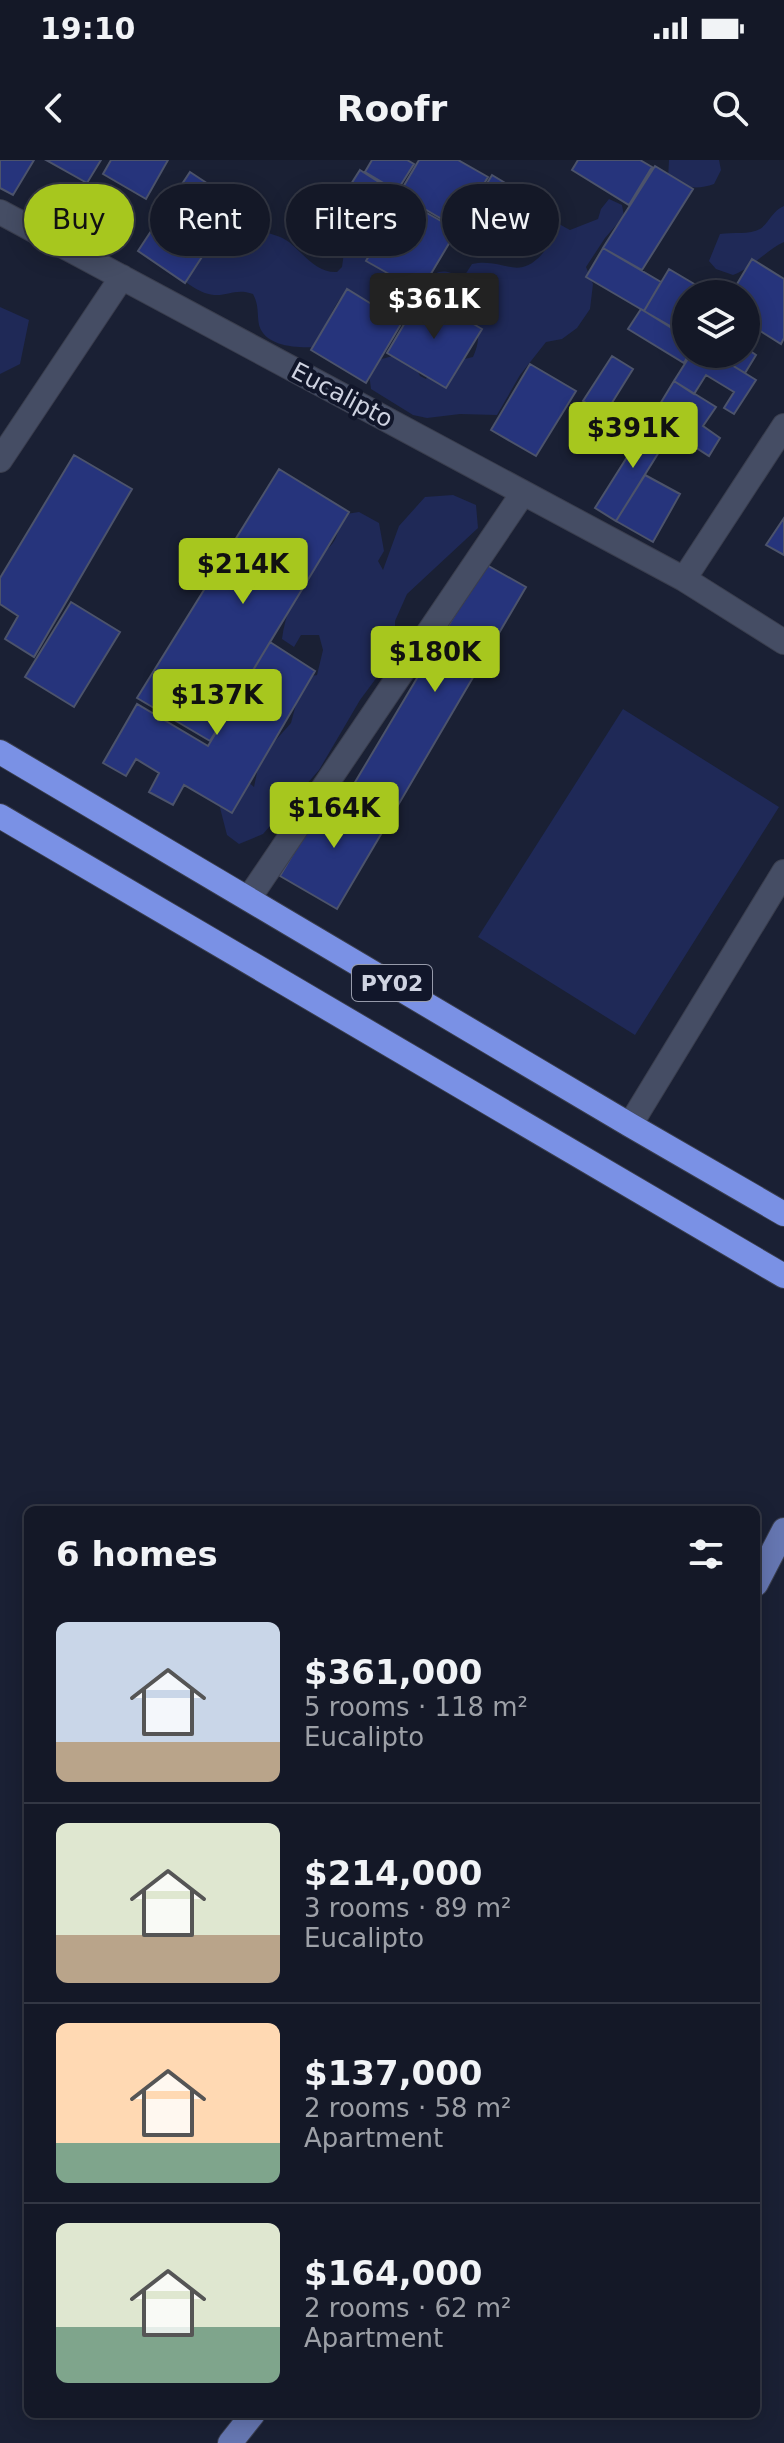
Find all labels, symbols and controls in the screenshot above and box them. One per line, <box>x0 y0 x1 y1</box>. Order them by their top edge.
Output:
text: 19:10 <box>40 11 136 46</box>
icon: back <box>32 86 76 130</box>
icon: search <box>708 86 752 130</box>
text: Roofr <box>337 88 447 129</box>
chip: Buy <box>24 184 134 256</box>
chip: Rent <box>150 184 270 256</box>
chip: Filters <box>286 184 426 256</box>
chip: New <box>442 184 559 256</box>
pin: $361K <box>378 273 490 341</box>
map controls <box>672 280 760 368</box>
button: layers <box>672 280 760 368</box>
text: $361K <box>388 284 480 314</box>
street label: Eucalipto <box>286 357 398 433</box>
pin: $391K <box>577 402 689 470</box>
text: $391K <box>587 413 679 443</box>
pin: $214K <box>187 538 299 606</box>
text: $214K <box>197 549 289 579</box>
pin: $180K <box>379 626 491 694</box>
text: $180K <box>389 637 481 667</box>
pin: $137K <box>161 669 273 737</box>
text: $137K <box>171 680 263 710</box>
pin: $164K <box>278 782 390 850</box>
text: $164K <box>288 793 380 823</box>
road number: PY02 <box>352 965 432 1001</box>
icon: filters <box>684 1532 728 1576</box>
text: 6 homes <box>56 1534 218 1574</box>
text: $361,000 <box>304 1652 483 1692</box>
icon: home <box>120 1654 216 1750</box>
text: 5 rooms · 118 m² <box>304 1692 528 1722</box>
text: Eucalipto <box>304 1722 424 1752</box>
text: $214,000 <box>304 1853 483 1893</box>
icon: home <box>120 1855 216 1951</box>
text: 3 rooms · 89 m² <box>304 1893 512 1923</box>
text: Eucalipto <box>304 1923 424 1953</box>
text: $137,000 <box>304 2053 483 2093</box>
icon: home <box>120 2055 216 2151</box>
text: 2 rooms · 58 m² <box>304 2093 512 2123</box>
text: Apartment <box>304 2123 443 2153</box>
text: $164,000 <box>304 2253 483 2293</box>
icon: home <box>120 2255 216 2351</box>
text: 2 rooms · 62 m² <box>304 2293 512 2323</box>
text: Apartment <box>304 2323 443 2353</box>

